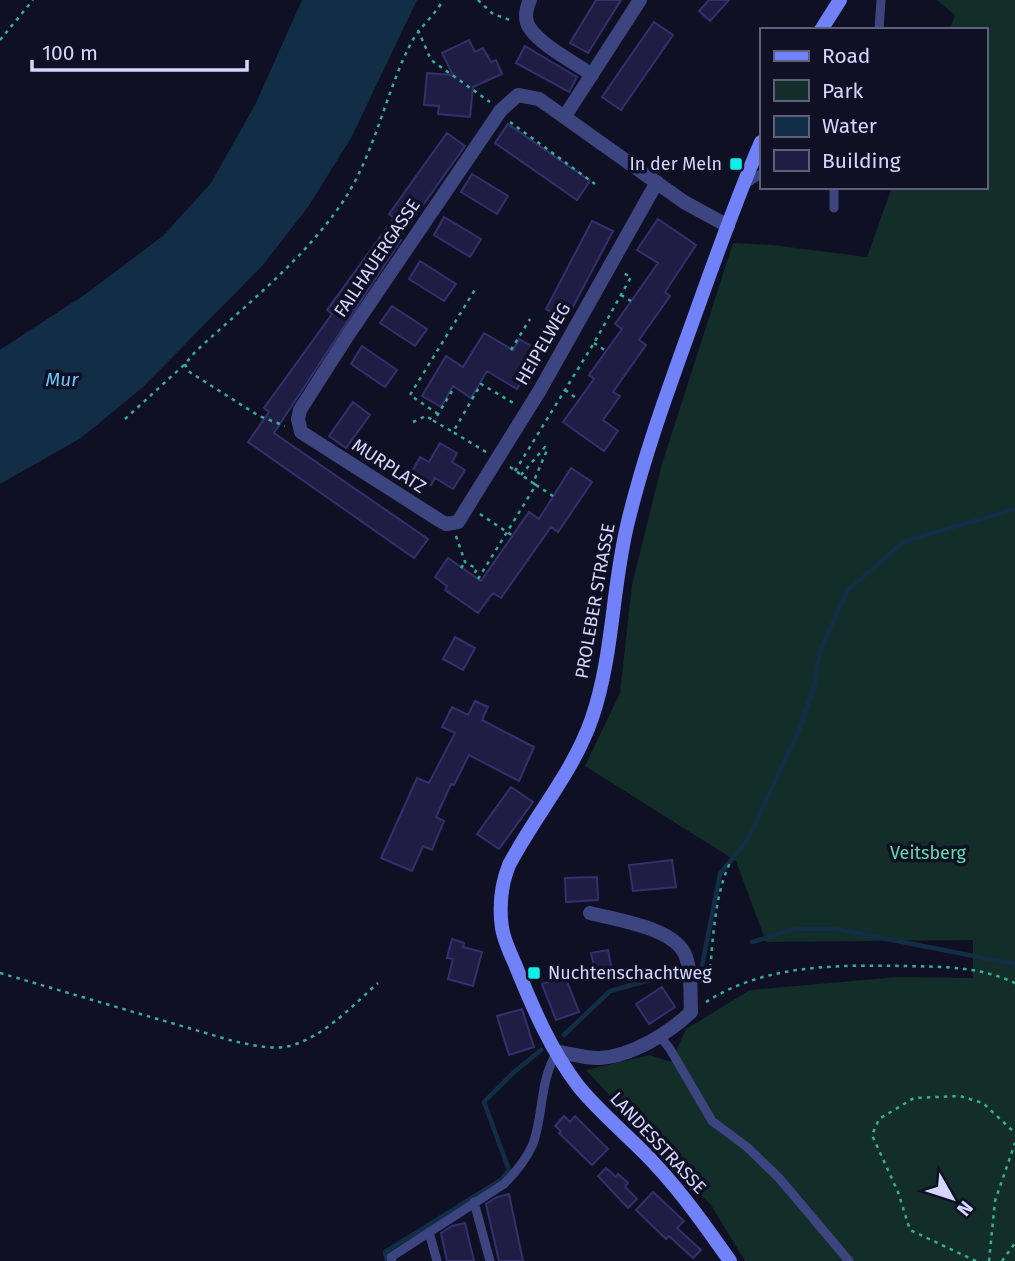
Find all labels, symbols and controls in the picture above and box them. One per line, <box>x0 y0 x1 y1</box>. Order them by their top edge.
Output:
scale bar <box>32 28 247 72</box>
legend <box>760 28 987 189</box>
text: 100 m <box>42 40 98 66</box>
text: Road <box>822 43 870 69</box>
text: Park <box>822 78 864 104</box>
text: Water <box>822 113 877 139</box>
text: Building <box>822 148 901 174</box>
place label: In der Meln <box>629 153 722 175</box>
marker: In der Meln <box>728 156 744 172</box>
street label: FAILHAUERGASSE <box>329 195 425 321</box>
street label: HEIPELWEG <box>511 299 575 389</box>
water label: Mur <box>46 368 79 391</box>
street label: MURPLATZ <box>348 434 430 498</box>
street label: PROLEBER STRASSE <box>570 522 620 680</box>
park label: Veitsberg <box>890 842 967 864</box>
place label: Nuchtenschachtweg <box>548 962 712 984</box>
marker: Nuchtenschachtweg <box>526 965 542 981</box>
street label: LANDESSTRASSE <box>605 1088 711 1198</box>
north arrow <box>917 1163 987 1233</box>
text: N <box>952 1196 978 1221</box>

